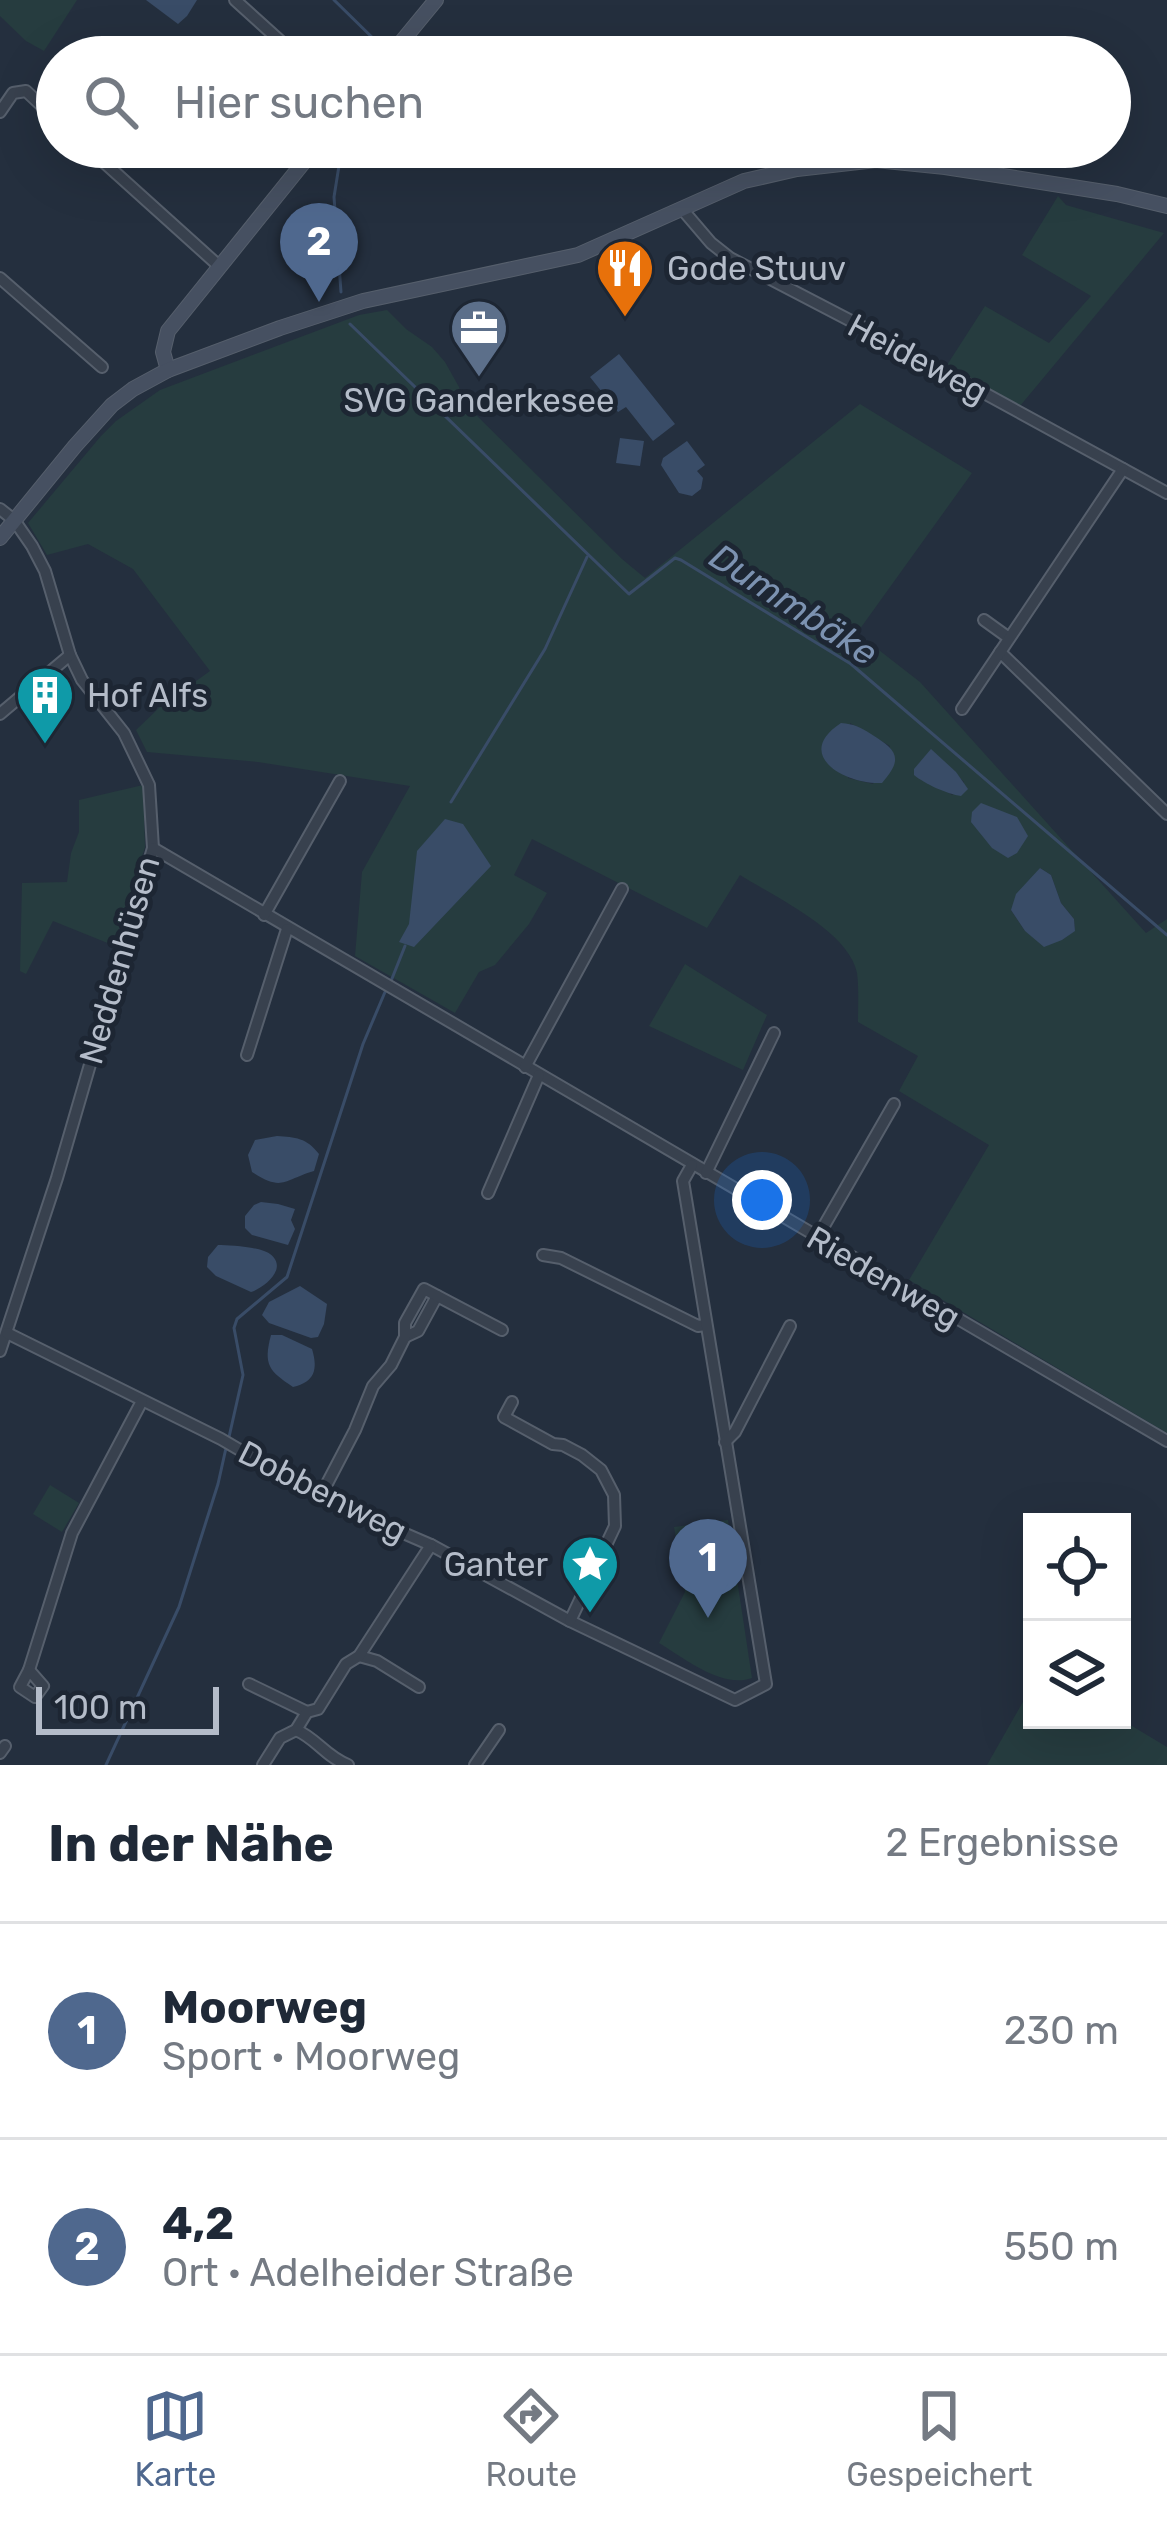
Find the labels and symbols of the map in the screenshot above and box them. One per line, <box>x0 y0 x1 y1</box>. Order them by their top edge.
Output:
pin: 2 <box>280 203 358 302</box>
restaurant icon: Gode Stuuv <box>594 237 656 319</box>
place label: Gode Stuuv <box>667 249 846 288</box>
office icon: SVG Ganderkesee <box>448 297 510 379</box>
street label: Heideweg <box>842 306 994 411</box>
place label: SVG Ganderkesee <box>343 381 615 420</box>
water label: Dummbäke <box>702 534 885 674</box>
building icon: Hof Alfs <box>14 664 76 746</box>
place label: Hof Alfs <box>87 676 208 715</box>
street label: Neddenhüsen <box>71 852 168 1069</box>
your location <box>732 1170 792 1230</box>
street label: Riedenweg <box>800 1218 967 1337</box>
street label: Dobbenweg <box>232 1432 413 1550</box>
pin: 1 <box>669 1519 747 1618</box>
place icon: Ganter <box>559 1533 621 1615</box>
place label: Ganter <box>444 1545 548 1584</box>
scale bar <box>36 1681 219 1734</box>

